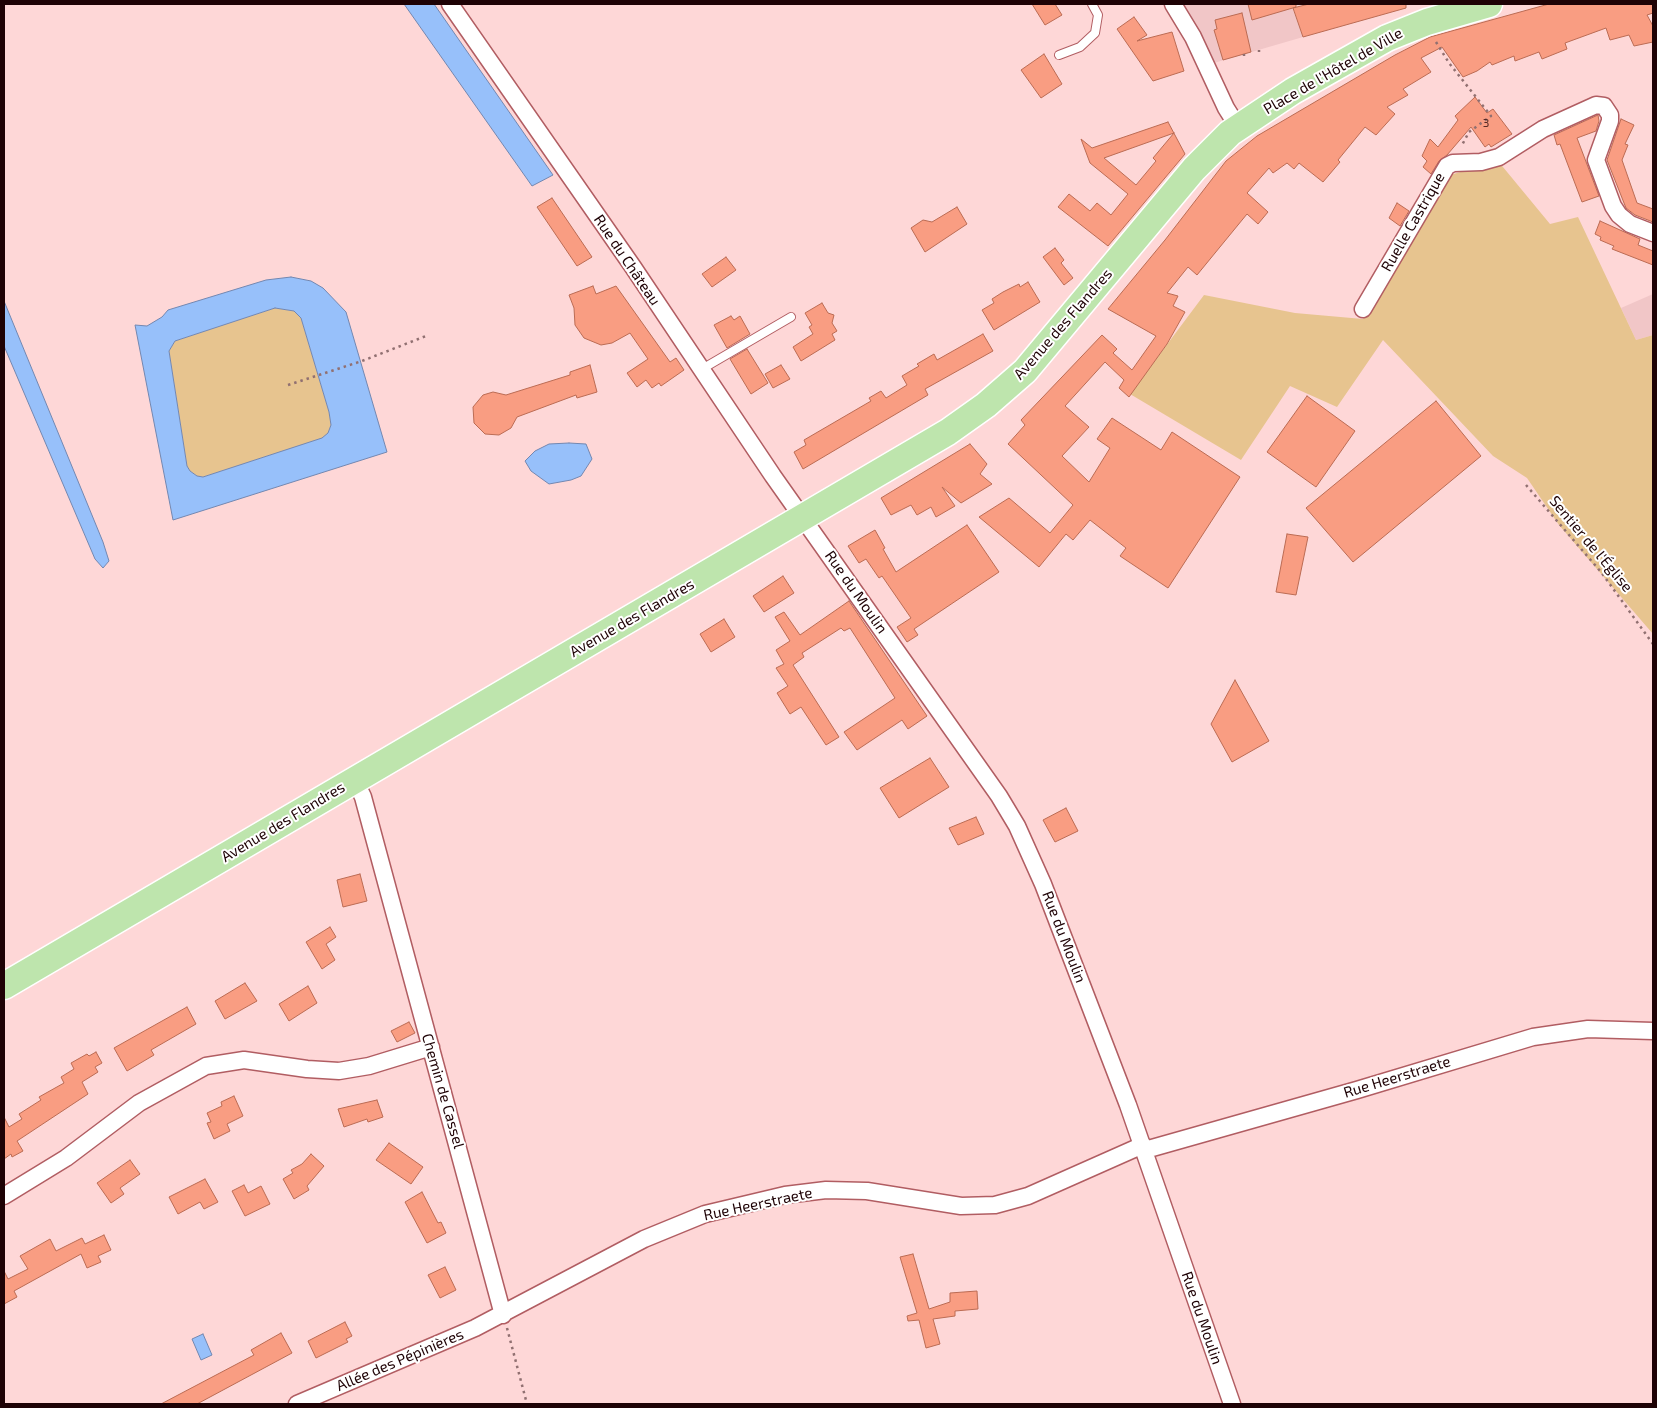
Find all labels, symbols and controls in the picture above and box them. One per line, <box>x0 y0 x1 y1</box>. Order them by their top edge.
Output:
street label: Place de l'Hôtel de Ville <box>1260 24 1406 118</box>
house number: 3 <box>1483 116 1489 130</box>
street label: Ruelle Castrique <box>1377 169 1449 275</box>
street label: Rue du Château <box>590 211 664 309</box>
street label: Avenue des Flandres <box>1010 265 1116 383</box>
street label: Sentier de l'Église <box>1546 492 1636 596</box>
street label: Rue du Moulin <box>821 547 891 637</box>
street label: Avenue des Flandres <box>567 575 697 661</box>
street label: Avenue des Flandres <box>218 778 348 866</box>
street label: Rue du Moulin <box>1038 889 1090 985</box>
street label: Chemin de Cassel <box>418 1031 468 1151</box>
street label: Rue Heerstraete <box>1341 1052 1453 1102</box>
street label: Rue Heerstraete <box>702 1184 814 1224</box>
street label: Rue du Moulin <box>1178 1269 1226 1367</box>
street label: Allée des Pépinières <box>334 1325 466 1395</box>

